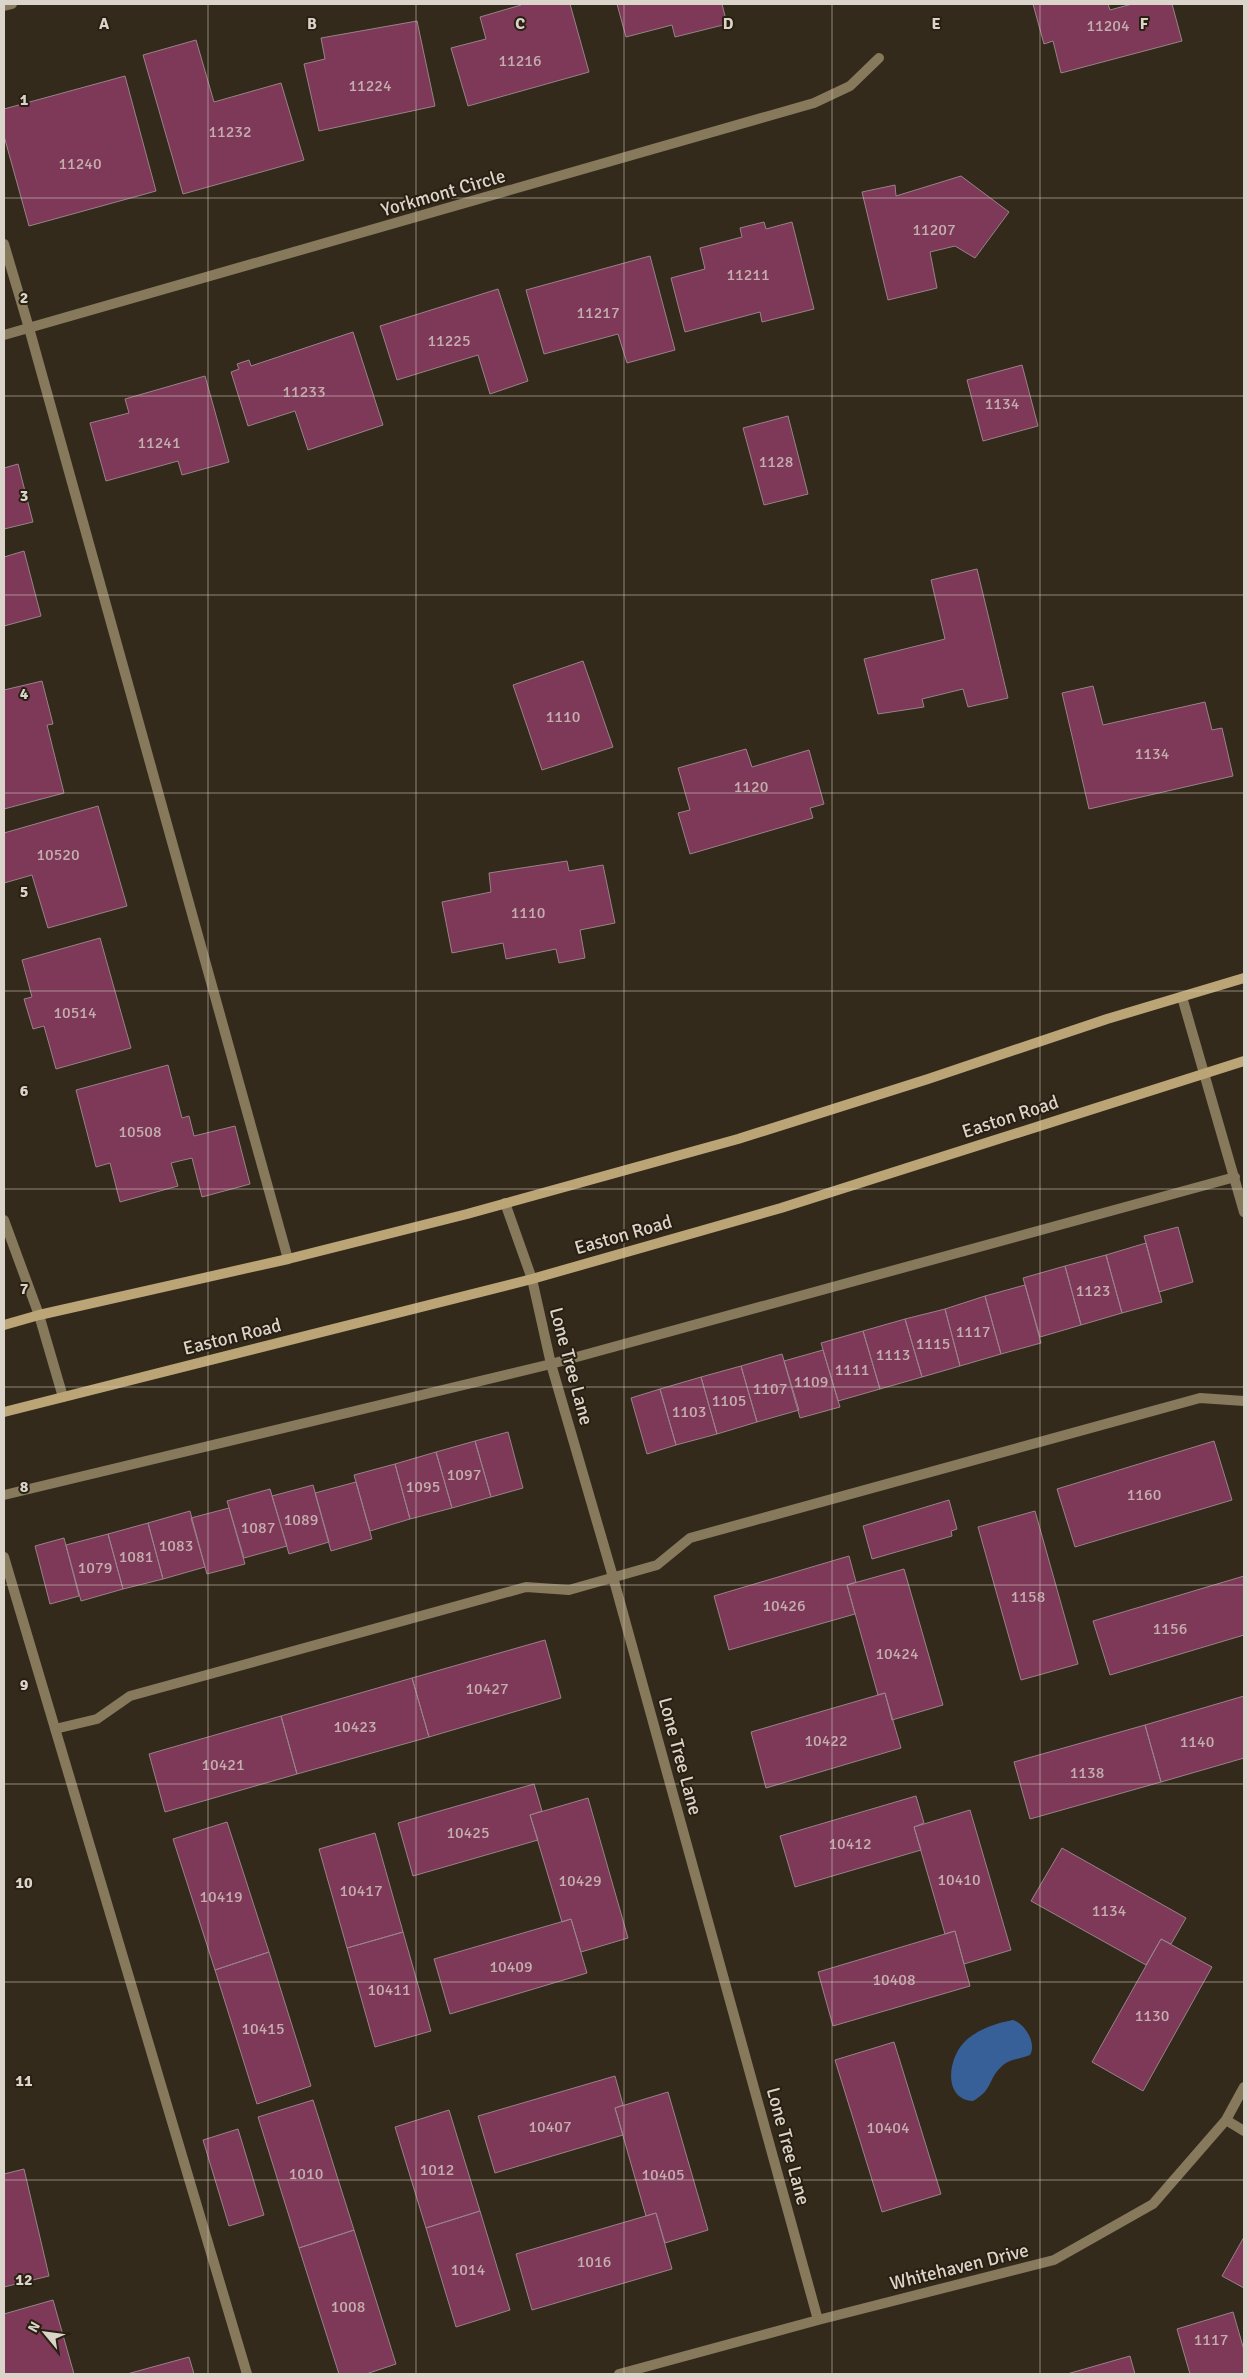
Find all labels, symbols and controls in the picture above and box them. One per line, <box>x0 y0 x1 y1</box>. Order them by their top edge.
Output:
text: A <box>99 14 110 34</box>
text: B <box>307 14 317 34</box>
text: C <box>515 14 525 34</box>
text: D <box>723 14 734 34</box>
text: E <box>931 14 941 34</box>
text: F <box>1140 14 1149 34</box>
house number: 11204 <box>1086 16 1130 36</box>
house number: 11216 <box>498 51 542 71</box>
house number: 11224 <box>348 76 392 96</box>
text: 1 <box>20 90 29 110</box>
house number: 11232 <box>208 122 252 142</box>
house number: 11240 <box>58 154 102 174</box>
street label: Yorkmont Circle <box>378 164 508 222</box>
house number: 11207 <box>912 220 956 240</box>
house number: 11211 <box>726 265 770 285</box>
text: 2 <box>20 288 28 308</box>
house number: 11217 <box>576 303 620 323</box>
house number: 11225 <box>427 331 471 351</box>
house number: 11233 <box>282 382 326 402</box>
house number: 1134 <box>985 394 1020 414</box>
house number: 11241 <box>137 433 181 453</box>
house number: 1128 <box>759 452 793 472</box>
text: 3 <box>20 486 28 506</box>
text: 4 <box>20 684 29 704</box>
house number: 1110 <box>546 707 580 727</box>
house number: 1134 <box>1135 744 1170 764</box>
house number: 1120 <box>734 777 768 797</box>
house number: 10520 <box>36 845 80 865</box>
text: 5 <box>20 882 28 902</box>
house number: 1110 <box>511 903 545 923</box>
house number: 10514 <box>53 1003 97 1023</box>
text: 6 <box>20 1081 29 1101</box>
street label: Easton Road <box>959 1090 1062 1144</box>
house number: 10508 <box>118 1122 162 1142</box>
street label: Easton Road <box>572 1210 675 1260</box>
text: 7 <box>20 1279 29 1299</box>
house number: 1123 <box>1076 1281 1110 1301</box>
street label: Lone Tree Lane <box>544 1305 598 1428</box>
street label: Easton Road <box>181 1313 284 1361</box>
house number: 1117 <box>956 1322 990 1342</box>
house number: 1115 <box>916 1334 950 1354</box>
house number: 1113 <box>876 1345 910 1365</box>
house number: 1111 <box>835 1360 869 1380</box>
house number: 1109 <box>794 1372 828 1392</box>
house number: 1107 <box>753 1379 787 1399</box>
house number: 1105 <box>712 1391 746 1411</box>
house number: 1103 <box>672 1402 706 1422</box>
house number: 1097 <box>447 1465 481 1485</box>
text: 8 <box>20 1477 29 1497</box>
house number: 1095 <box>406 1477 440 1497</box>
house number: 1160 <box>1127 1485 1161 1505</box>
house number: 1089 <box>284 1510 318 1530</box>
house number: 1087 <box>241 1518 275 1538</box>
house number: 1083 <box>159 1536 193 1556</box>
house number: 1081 <box>119 1547 153 1567</box>
house number: 1079 <box>78 1558 112 1578</box>
house number: 1158 <box>1011 1587 1045 1607</box>
house number: 10426 <box>762 1596 806 1616</box>
house number: 1156 <box>1153 1619 1187 1639</box>
house number: 10424 <box>875 1644 919 1664</box>
text: 9 <box>20 1675 29 1695</box>
house number: 10427 <box>465 1679 509 1699</box>
street label: Lone Tree Lane <box>653 1695 707 1818</box>
house number: 10423 <box>333 1717 377 1737</box>
house number: 10422 <box>804 1731 848 1751</box>
house number: 1140 <box>1180 1732 1214 1752</box>
house number: 10421 <box>201 1755 245 1775</box>
house number: 1138 <box>1070 1763 1104 1783</box>
house number: 10425 <box>446 1823 490 1843</box>
house number: 10412 <box>828 1834 872 1854</box>
house number: 10410 <box>937 1870 981 1890</box>
house number: 10429 <box>558 1871 602 1891</box>
text: 10 <box>15 1873 33 1893</box>
house number: 10417 <box>339 1881 383 1901</box>
house number: 10419 <box>199 1887 243 1907</box>
house number: 1134 <box>1092 1901 1127 1921</box>
house number: 10409 <box>489 1957 533 1977</box>
house number: 10408 <box>872 1970 916 1990</box>
house number: 10411 <box>367 1980 411 2000</box>
house number: 1130 <box>1135 2006 1169 2026</box>
house number: 10415 <box>241 2019 285 2039</box>
text: 11 <box>15 2071 33 2091</box>
street label: Lone Tree Lane <box>761 2085 815 2208</box>
house number: 10407 <box>528 2117 572 2137</box>
house number: 10404 <box>866 2118 910 2138</box>
house number: 1012 <box>420 2160 454 2180</box>
house number: 1010 <box>289 2164 323 2184</box>
house number: 10405 <box>641 2165 685 2185</box>
street label: Whitehaven Drive <box>887 2238 1031 2296</box>
house number: 1016 <box>577 2252 611 2272</box>
house number: 1014 <box>451 2260 486 2280</box>
text: 12 <box>15 2270 33 2290</box>
house number: 1008 <box>331 2297 365 2317</box>
north arrow <box>20 2308 70 2358</box>
text: N <box>24 2319 44 2335</box>
house number: 1117 <box>1194 2330 1228 2350</box>

